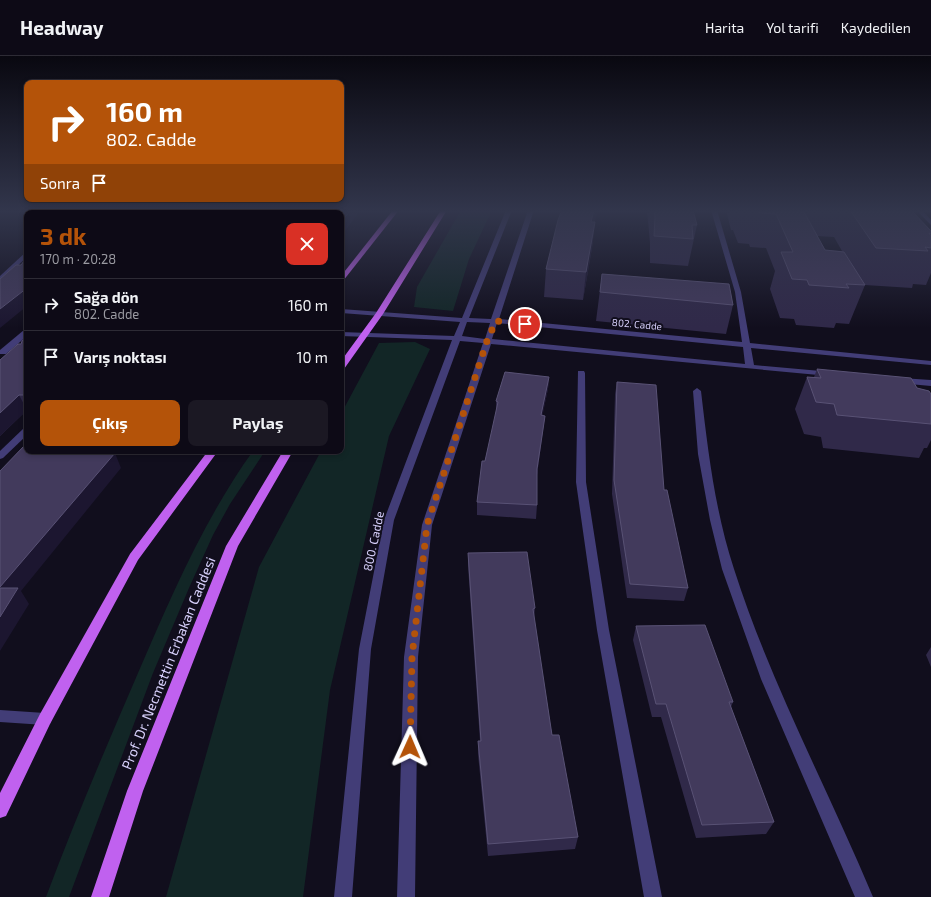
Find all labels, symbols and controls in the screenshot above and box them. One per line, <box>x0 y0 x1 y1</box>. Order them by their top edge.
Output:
text: Headway <box>20 16 104 39</box>
text: Harita <box>705 19 744 36</box>
text: Yol tarifi <box>766 19 819 36</box>
text: Kaydedilen <box>841 19 911 36</box>
text: 160 m <box>106 94 183 128</box>
icon: right <box>40 96 92 148</box>
text: 802. Cadde <box>106 128 196 150</box>
icon: arrive <box>88 172 110 194</box>
text: Sonra <box>40 174 80 192</box>
text: 3 dk <box>40 221 87 250</box>
button: close <box>286 223 328 265</box>
text: 170 m · 20:28 <box>40 251 116 267</box>
text: Sağa dön <box>74 288 139 306</box>
icon: right <box>40 294 62 316</box>
text: 160 m <box>288 296 328 314</box>
text: 802. Cadde <box>74 306 139 322</box>
pin <box>508 307 542 341</box>
icon: arrive <box>514 313 536 335</box>
street label: 802. Cadde <box>611 316 663 332</box>
icon: arrive <box>40 346 62 368</box>
text: Varış noktası <box>74 348 167 366</box>
text: 10 m <box>296 348 328 366</box>
button: Çıkış <box>40 400 180 446</box>
button: Paylaş <box>188 400 328 446</box>
street label: 800. Cadde <box>360 510 386 572</box>
street label: Prof. Dr. Necmettin Erbakan Caddesi <box>117 554 219 772</box>
position arrow <box>389 726 431 768</box>

